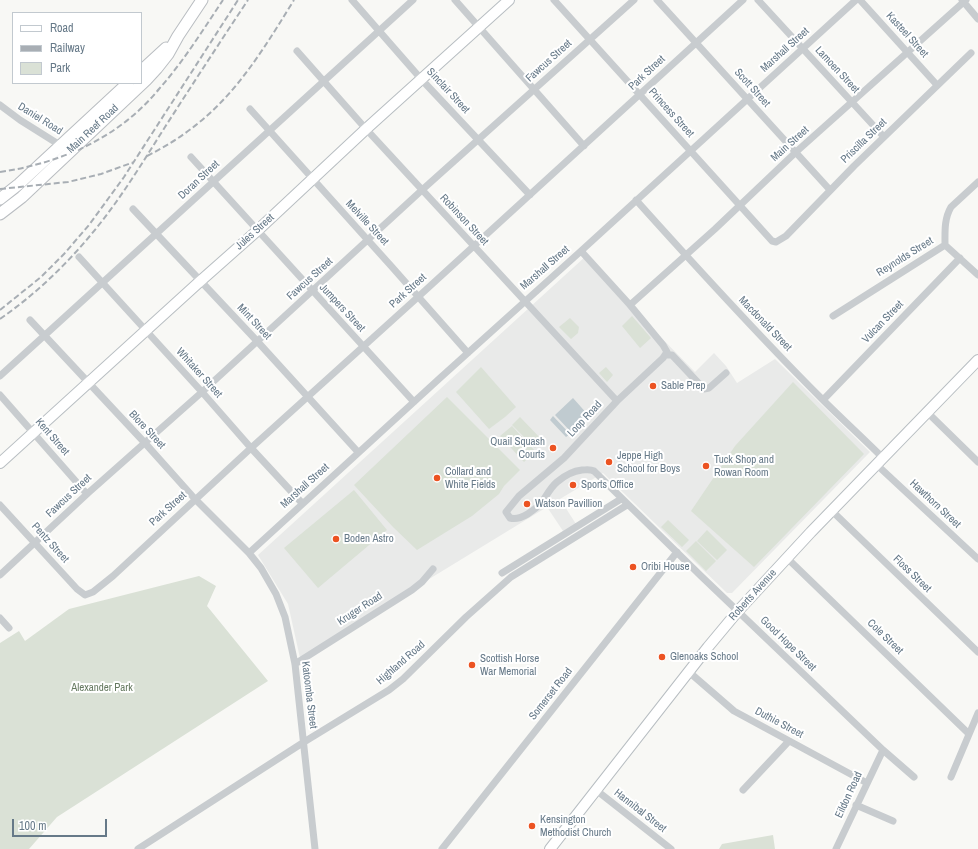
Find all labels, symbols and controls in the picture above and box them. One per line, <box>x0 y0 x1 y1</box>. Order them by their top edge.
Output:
street label: Kasteel Street <box>883 10 931 60</box>
legend <box>12 12 142 84</box>
text: Road <box>50 20 74 36</box>
street label: Marshall Street <box>758 25 812 75</box>
street label: Fawcus Street <box>523 37 575 85</box>
text: Railway <box>50 40 85 56</box>
street label: Lamoen Street <box>812 44 862 96</box>
street label: Park Street <box>626 53 668 93</box>
text: Park <box>50 60 70 76</box>
street label: Sinclair Street <box>424 66 472 116</box>
street label: Scott Street <box>731 66 773 110</box>
street label: Princess Street <box>645 86 697 140</box>
street label: Daniel Road <box>15 100 65 138</box>
street label: Main Reef Road <box>64 102 122 156</box>
street label: Priscilla Street <box>838 116 890 166</box>
street label: Main Street <box>768 123 812 165</box>
street label: Doran Street <box>176 158 222 202</box>
street label: Robinson Street <box>437 192 491 248</box>
street label: Melville Street <box>343 198 391 248</box>
street label: Jules Street <box>233 211 277 253</box>
street label: Reynolds Street <box>874 234 936 280</box>
street label: Marshall Street <box>518 243 572 293</box>
street label: Fawcus Street <box>284 255 336 303</box>
street label: Park Street <box>387 271 429 311</box>
street label: Jumpers Street <box>316 281 368 335</box>
street label: Macdonald Street <box>736 294 794 354</box>
street label: Vulcan Street <box>860 298 906 346</box>
street label: Mint Street <box>234 301 274 343</box>
street label: Whitaker Street <box>173 345 225 401</box>
place label: Sable Prep <box>661 379 706 393</box>
marker: Sable Prep <box>648 381 658 391</box>
street label: Loop Road <box>565 398 605 440</box>
street label: Blore Street <box>126 408 168 452</box>
street label: Kent Street <box>32 416 72 458</box>
place label: Quail Squash Courts <box>490 435 545 461</box>
marker: Quail Squash Courts <box>548 443 558 453</box>
place label: Jeppe High School for Boys <box>617 449 680 475</box>
place label: Tuck Shop and Rowan Room <box>714 453 774 479</box>
marker: Jeppe High School for Boys <box>604 457 614 467</box>
street label: Marshall Street <box>278 461 332 511</box>
marker: Tuck Shop and Rowan Room <box>701 461 711 471</box>
place label: Collard and White Fields <box>445 465 496 491</box>
street label: Fawcus Street <box>44 472 94 520</box>
marker: Collard and White Fields <box>432 473 442 483</box>
street label: Hawthorn Street <box>907 477 963 531</box>
place label: Sports Office <box>581 478 633 492</box>
marker: Sports Office <box>568 480 578 490</box>
street label: Park Street <box>147 489 189 529</box>
place label: Watson Pavillion <box>535 497 602 511</box>
marker: Watson Pavillion <box>522 499 532 509</box>
street label: Pentz Street <box>28 520 72 566</box>
place label: Boden Astro <box>344 532 394 546</box>
marker: Boden Astro <box>331 534 341 544</box>
street label: Floss Street <box>890 553 934 595</box>
place label: Oribi House <box>641 560 690 574</box>
marker: Oribi House <box>628 562 638 572</box>
street label: Roberts Avenue <box>727 567 779 623</box>
street label: Kruger Road <box>335 590 385 628</box>
street label: Good Hope Street <box>757 614 819 674</box>
street label: Cole Street <box>864 617 906 657</box>
street label: Highland Road <box>374 638 428 688</box>
place label: Glenoaks School <box>670 650 738 664</box>
place label: Scottish Horse War Memorial <box>480 652 539 678</box>
marker: Glenoaks School <box>657 652 667 662</box>
marker: Scottish Horse War Memorial <box>467 660 477 670</box>
street label: Katoomba Street <box>298 661 320 729</box>
street label: Somerset Road <box>527 665 575 723</box>
park label: Alexander Park <box>71 681 133 695</box>
street label: Duthie Street <box>752 705 806 741</box>
street label: Eildon Road <box>833 770 865 820</box>
street label: Hannibal Street <box>611 787 669 835</box>
scale bar <box>14 811 109 837</box>
place label: Kensington Methodist Church <box>540 813 611 839</box>
text: 100 m <box>19 818 46 834</box>
marker: Kensington Methodist Church <box>527 821 537 831</box>

